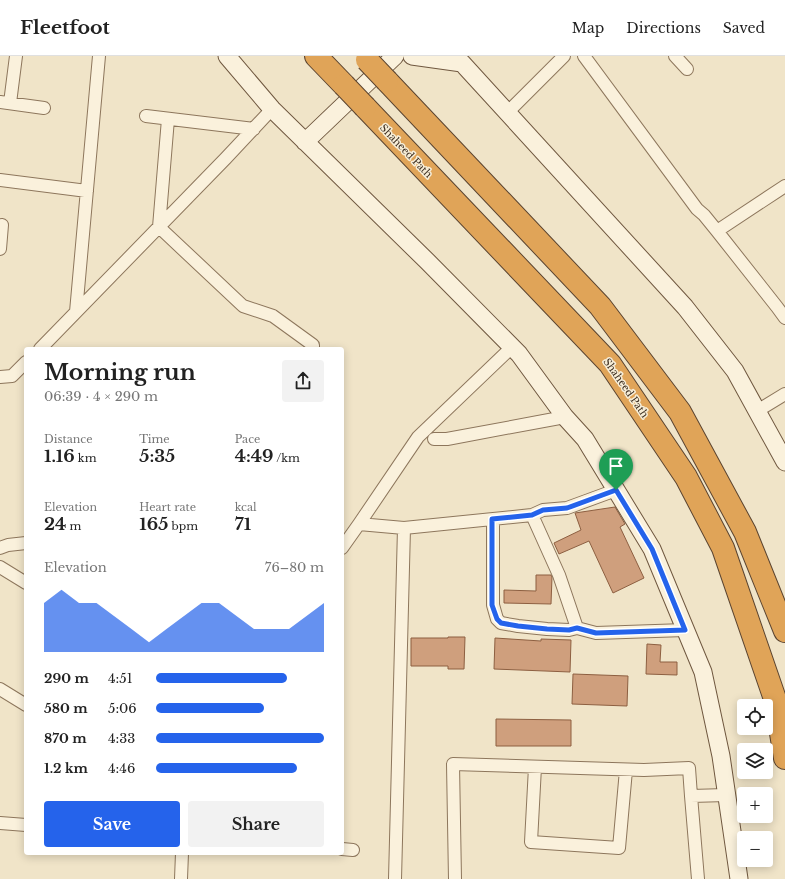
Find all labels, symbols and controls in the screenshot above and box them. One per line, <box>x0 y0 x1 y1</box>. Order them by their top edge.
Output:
text: Fleetfoot <box>20 16 110 39</box>
text: Map <box>572 19 604 37</box>
text: Directions <box>626 19 701 37</box>
text: Saved <box>723 19 765 37</box>
street label: Shaheed Path <box>377 121 435 181</box>
street label: Shaheed Path <box>601 356 651 420</box>
text: Morning run <box>44 359 196 386</box>
button: share <box>282 360 324 402</box>
text: 06:39 · 4 × 290 m <box>44 388 158 405</box>
text: Distance <box>44 432 93 446</box>
text: Time <box>139 432 170 446</box>
text: Pace <box>235 432 260 446</box>
text: 1.16 <box>44 446 75 467</box>
text: 5:35 <box>139 446 175 467</box>
text: 4:49 <box>235 446 274 467</box>
pin <box>599 449 633 490</box>
text: km <box>75 451 96 465</box>
text: /km <box>274 451 300 465</box>
icon: arrive <box>605 455 627 477</box>
text: Elevation <box>44 500 97 514</box>
text: Heart rate <box>139 500 196 514</box>
text: kcal <box>235 500 257 514</box>
text: 24 <box>44 514 66 535</box>
text: 165 <box>139 514 168 535</box>
text: 71 <box>235 514 251 535</box>
text: m <box>66 519 81 533</box>
text: bpm <box>168 519 198 533</box>
text: Elevation <box>44 559 107 576</box>
text: 76–80 m <box>265 559 324 576</box>
text: 290 m <box>44 670 89 687</box>
text: 4:51 <box>108 670 133 687</box>
map controls <box>737 699 773 867</box>
button: locate <box>737 699 773 735</box>
text: 580 m <box>44 700 88 717</box>
text: 5:06 <box>108 700 137 717</box>
text: 870 m <box>44 730 87 747</box>
text: 4:33 <box>108 730 135 747</box>
button: layers <box>737 743 773 779</box>
text: 1.2 km <box>44 760 88 777</box>
text: 4:46 <box>108 760 135 777</box>
button: + <box>737 787 773 823</box>
button: Save <box>44 801 180 847</box>
button: Share <box>188 801 324 847</box>
button: − <box>737 831 773 867</box>

